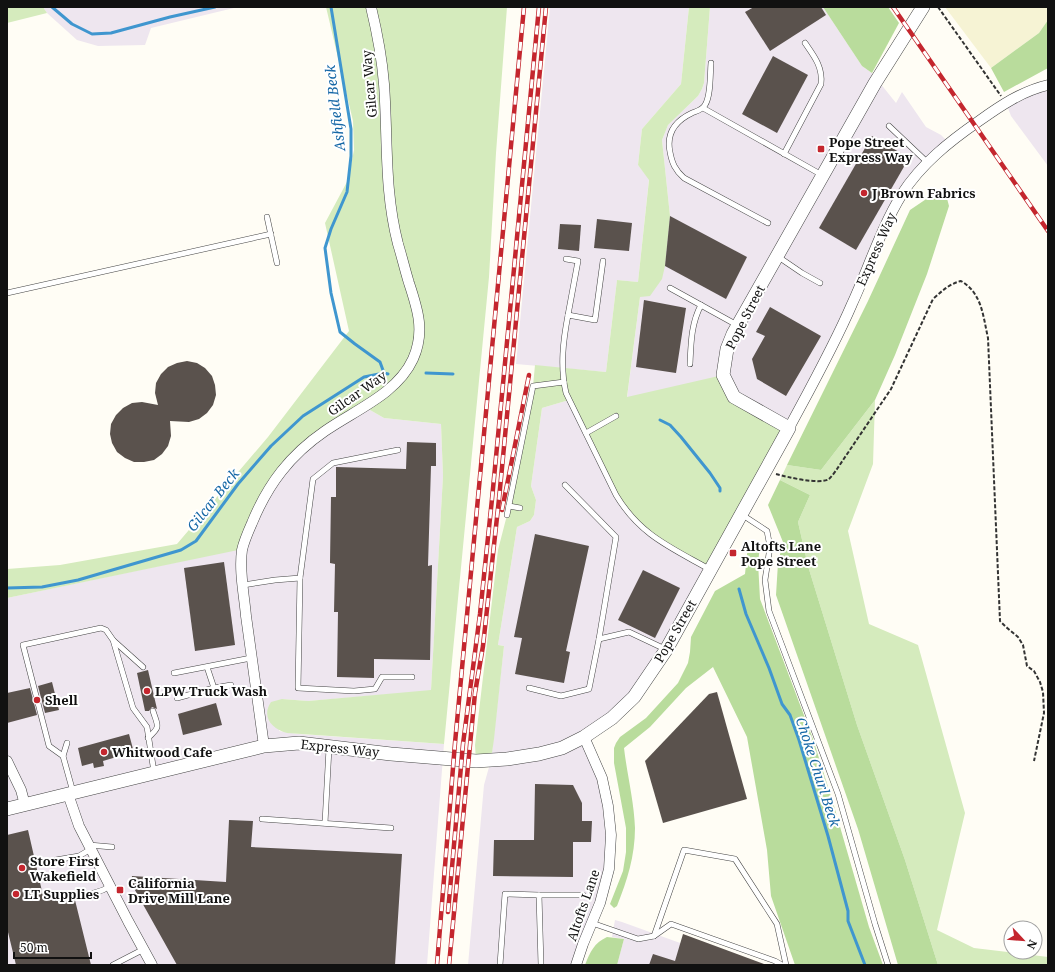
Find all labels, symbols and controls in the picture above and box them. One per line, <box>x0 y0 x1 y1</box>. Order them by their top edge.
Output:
street label: Gilcar Way <box>357 49 381 119</box>
water label: Ashfield Beck <box>320 63 349 153</box>
place label: Pope Street Express Way <box>829 133 913 166</box>
marker: Pope Street Express Way <box>816 144 826 154</box>
place label: J Brown Fabrics <box>871 184 976 202</box>
marker: J Brown Fabrics <box>859 188 869 198</box>
street label: Express Way <box>852 209 901 289</box>
street label: Pope Street <box>721 281 769 352</box>
street label: Gilcar Way <box>324 366 390 420</box>
water label: Gilcar Beck <box>182 464 244 535</box>
place label: Altofts Lane Pope Street <box>741 537 821 570</box>
marker: Altofts Lane Pope Street <box>728 548 738 558</box>
street label: Pope Street <box>650 596 700 666</box>
place label: LPW Truck Wash <box>155 682 268 700</box>
marker: LPW Truck Wash <box>142 686 152 696</box>
place label: Shell <box>45 691 78 709</box>
marker: Shell <box>32 695 42 705</box>
water label: Choke Churl Beck <box>792 715 845 830</box>
street label: Express Way <box>300 735 381 761</box>
place label: Whitwood Cafe <box>112 743 213 761</box>
marker: Whitwood Cafe <box>99 747 109 757</box>
place label: Store First Wakefield <box>30 852 99 885</box>
marker: Store First Wakefield <box>17 863 27 873</box>
street label: Altofts Lane <box>562 867 604 943</box>
place label: California Drive Mill Lane <box>128 874 230 907</box>
place label: LT Supplies <box>24 885 99 903</box>
marker: California Drive Mill Lane <box>115 885 125 895</box>
marker: LT Supplies <box>11 889 21 899</box>
north arrow <box>1003 920 1043 960</box>
scale bar <box>14 934 91 960</box>
text: N <box>1024 937 1041 952</box>
text: 50 m <box>20 939 48 956</box>

